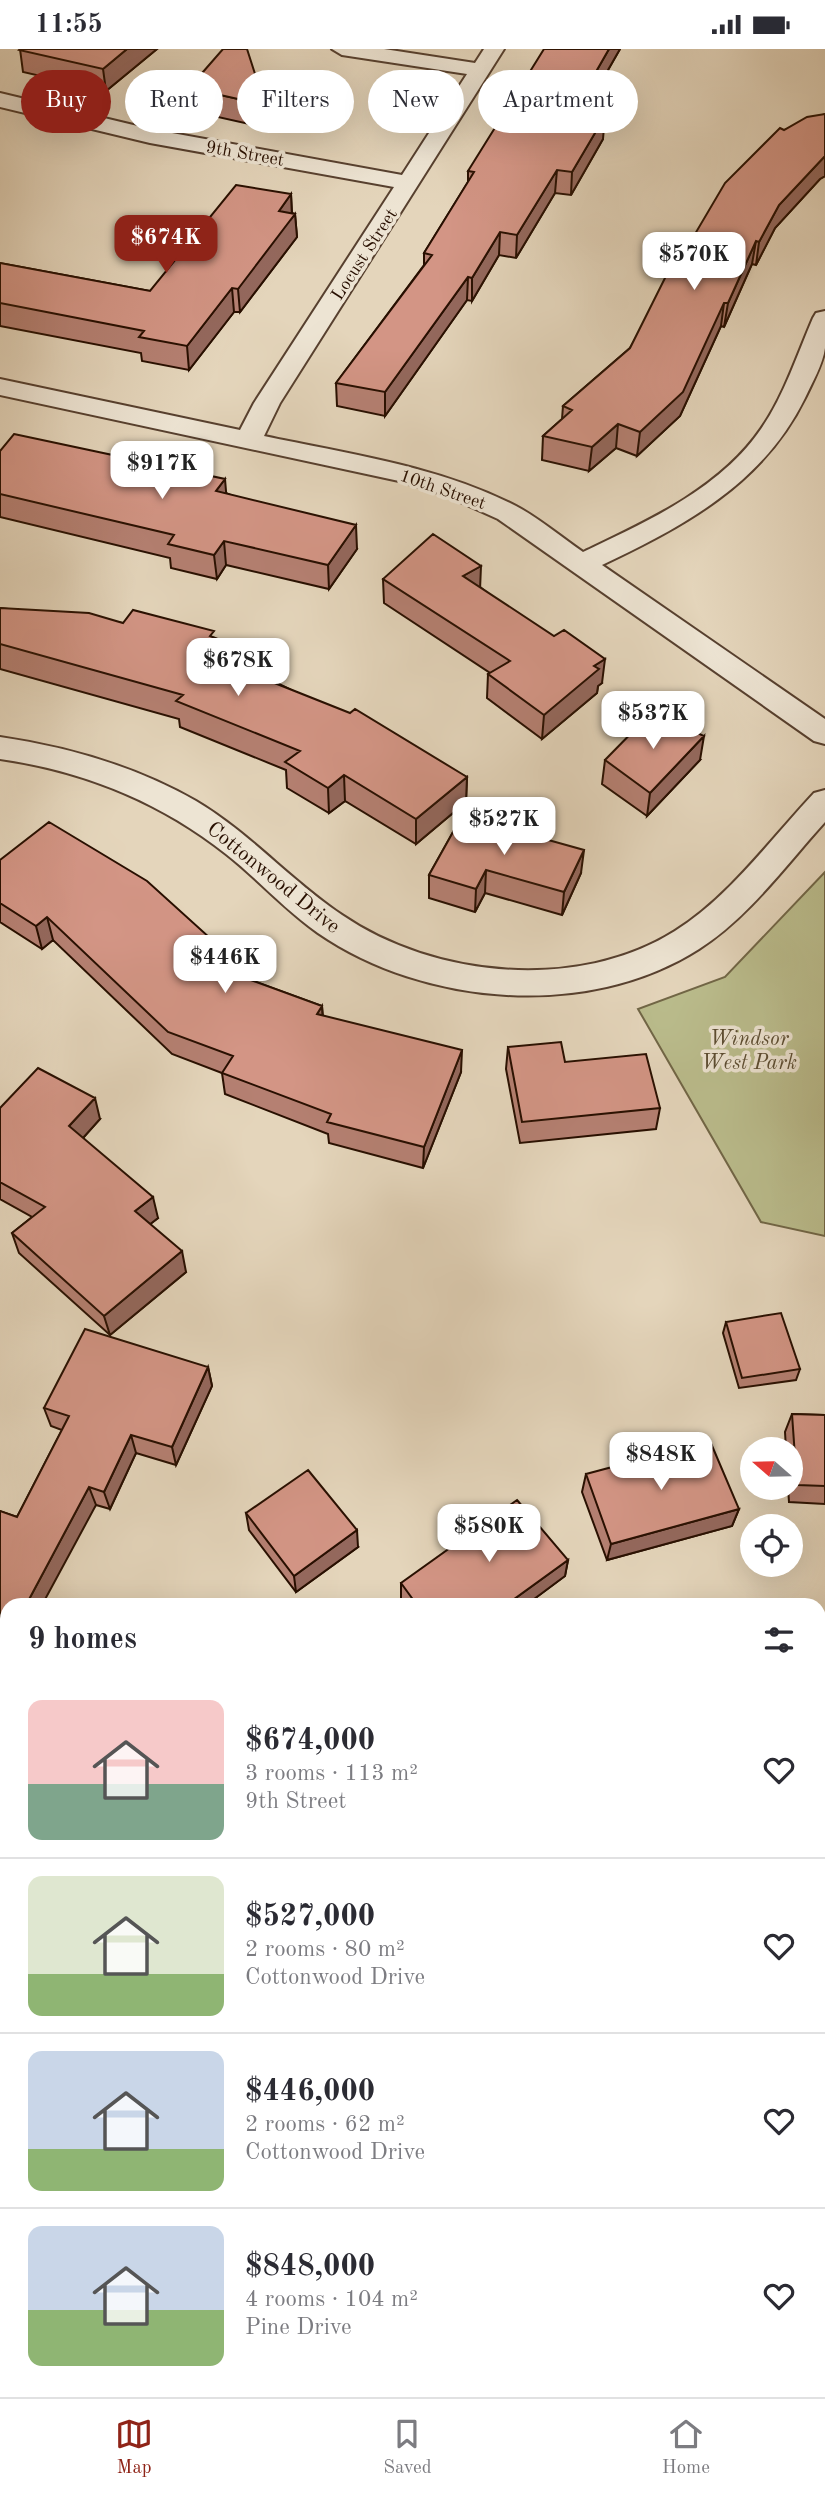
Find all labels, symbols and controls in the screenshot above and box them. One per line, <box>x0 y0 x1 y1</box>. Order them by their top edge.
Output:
text: 11:55 <box>35 12 103 38</box>
chip: Buy <box>21 70 111 133</box>
chip: Rent <box>125 70 223 133</box>
chip: Filters <box>237 70 354 133</box>
chip: New <box>368 70 464 133</box>
chip: Apartment <box>478 70 638 133</box>
street label: 9th Street <box>204 138 285 170</box>
street label: Locust Street <box>329 205 401 304</box>
pin: $674K <box>117 215 215 275</box>
text: $674K <box>130 226 202 249</box>
pin: $570K <box>645 233 743 292</box>
text: $570K <box>658 243 730 266</box>
pin: $917K <box>113 441 211 501</box>
text: $917K <box>126 452 198 475</box>
street label: 10th Street <box>397 467 488 513</box>
pin: $678K <box>189 639 287 698</box>
text: $678K <box>202 649 274 672</box>
pin: $537K <box>604 691 702 751</box>
text: $537K <box>617 702 689 725</box>
pin: $527K <box>455 797 553 857</box>
text: $527K <box>468 808 540 831</box>
street label: Cottonwood Drive <box>203 818 344 938</box>
pin: $446K <box>176 935 274 995</box>
text: $446K <box>189 946 261 969</box>
park label: Windsor West Park <box>701 1029 797 1074</box>
pin: $848K <box>612 1433 710 1492</box>
north arrow <box>740 1437 803 1500</box>
map controls <box>740 1437 803 1577</box>
text: $848K <box>625 1443 697 1466</box>
pin: $580K <box>440 1505 538 1564</box>
button: locate <box>740 1514 803 1577</box>
text: $580K <box>453 1515 525 1538</box>
icon: filters <box>760 1621 798 1659</box>
text: 9 homes <box>28 1625 137 1655</box>
text: $674,000 <box>245 1726 375 1756</box>
icon: home <box>84 1728 168 1812</box>
icon: heart <box>760 1751 798 1789</box>
text: 3 rooms · 113 m² <box>245 1762 418 1785</box>
text: 9th Street <box>245 1790 346 1813</box>
text: $527,000 <box>245 1902 375 1932</box>
icon: home <box>84 1904 168 1988</box>
icon: heart <box>760 1927 798 1965</box>
text: 2 rooms · 80 m² <box>245 1938 405 1961</box>
text: Cottonwood Drive <box>245 1966 425 1989</box>
text: $446,000 <box>245 2077 375 2107</box>
icon: home <box>84 2079 168 2163</box>
icon: heart <box>760 2102 798 2140</box>
text: 2 rooms · 62 m² <box>245 2113 405 2136</box>
text: Cottonwood Drive <box>245 2141 425 2164</box>
text: $848,000 <box>245 2252 375 2282</box>
icon: home <box>84 2254 168 2338</box>
icon: heart <box>760 2277 798 2315</box>
text: 4 rooms · 104 m² <box>245 2288 418 2311</box>
text: Pine Drive <box>245 2316 352 2339</box>
tab: Map <box>115 2415 153 2480</box>
tab: Saved <box>383 2415 432 2480</box>
tab: Home <box>662 2415 710 2480</box>

